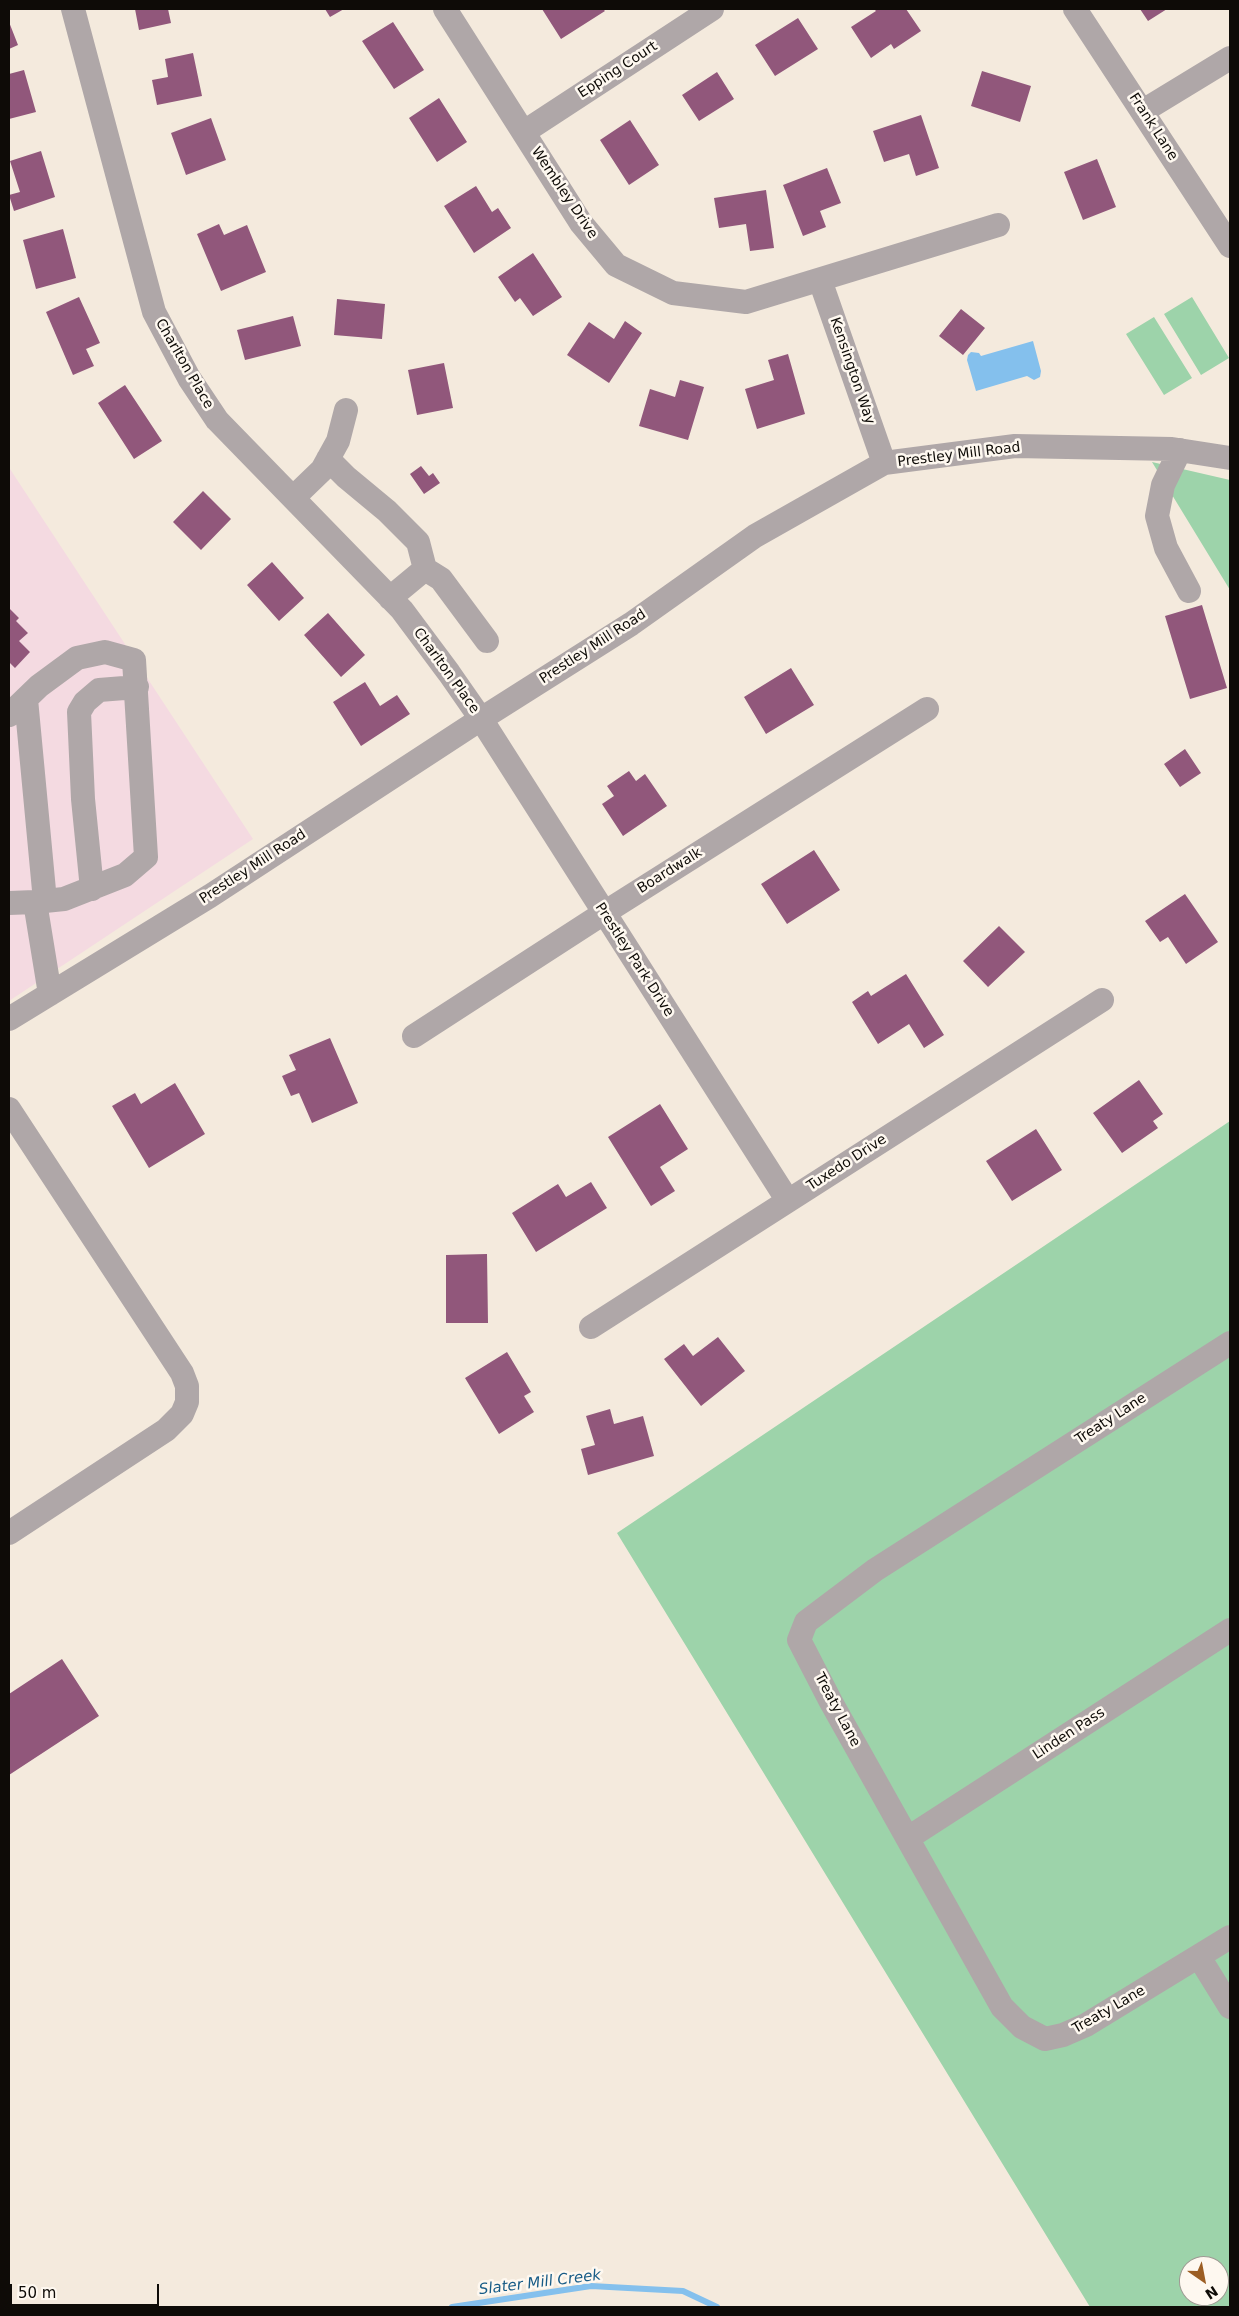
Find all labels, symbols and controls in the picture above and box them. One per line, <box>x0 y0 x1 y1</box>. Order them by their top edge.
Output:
street label: Epping Court <box>575 38 661 102</box>
street label: Frank Lane <box>1125 90 1181 164</box>
street label: Wembley Drive <box>527 144 601 242</box>
street label: Kensington Way <box>826 315 878 427</box>
street label: Charlton Place <box>151 316 217 412</box>
street label: Prestley Mill Road <box>897 439 1021 471</box>
street label: Prestley Mill Road <box>537 606 649 688</box>
street label: Charlton Place <box>409 625 483 717</box>
street label: Prestley Mill Road <box>197 826 309 908</box>
street label: Boardwalk <box>635 844 705 898</box>
street label: Prestley Park Drive <box>591 900 677 1020</box>
street label: Tuxedo Drive <box>804 1131 890 1195</box>
street label: Treaty Lane <box>1072 1390 1150 1448</box>
street label: Treaty Lane <box>811 1670 863 1750</box>
street label: Linden Pass <box>1030 1705 1108 1763</box>
street label: Treaty Lane <box>1070 1982 1148 2038</box>
north arrow <box>1179 2256 1229 2306</box>
water label: Slater Mill Creek <box>478 2267 602 2299</box>
scale bar <box>12 2274 161 2306</box>
text: N <box>1202 2283 1221 2303</box>
text: 50 m <box>18 2284 56 2302</box>

